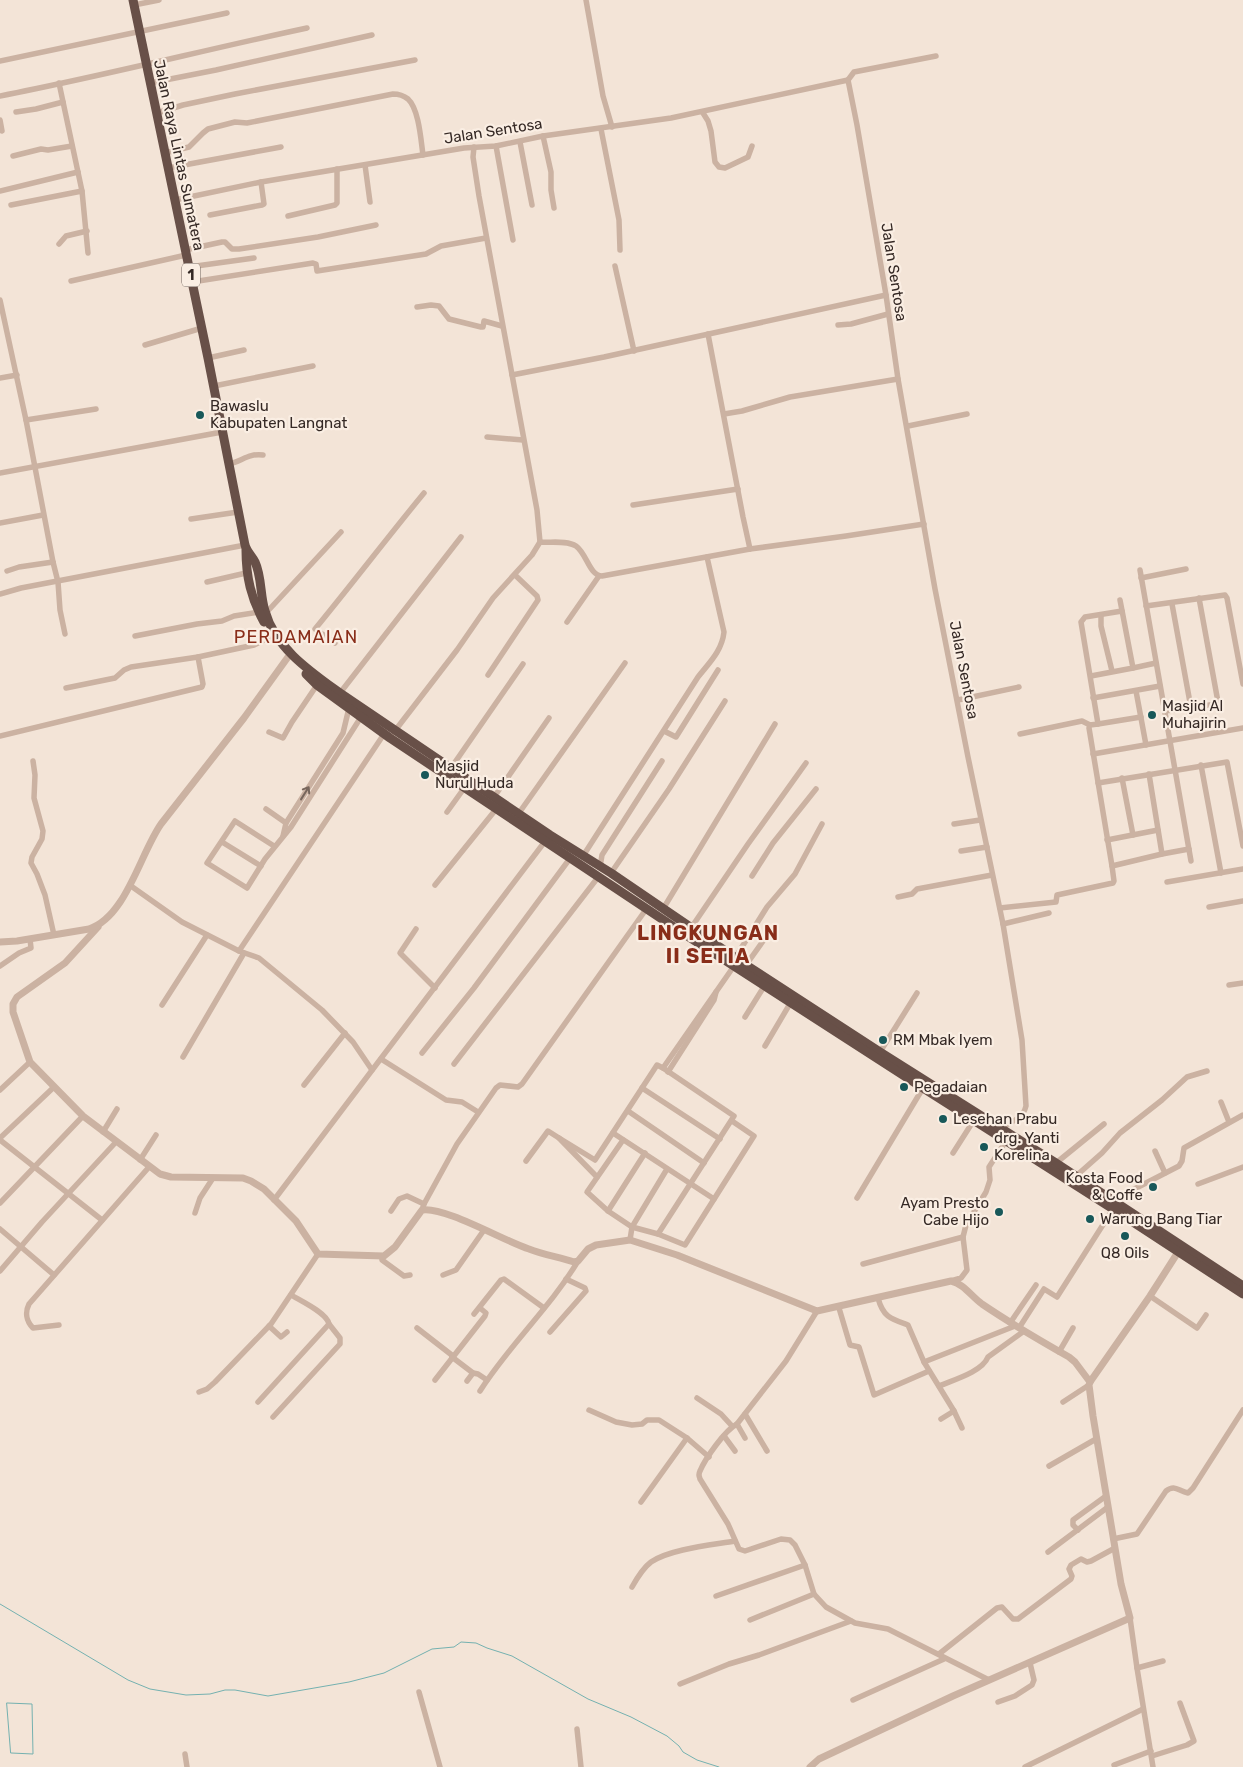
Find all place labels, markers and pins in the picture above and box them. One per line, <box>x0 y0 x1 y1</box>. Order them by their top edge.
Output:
place label: Bawaslu Kabupaten Langnat <box>210 397 347 432</box>
marker: Bawaslu Kabupaten Langnat <box>194 409 206 421</box>
place label: Masjid Al Muhajirin <box>1162 697 1226 732</box>
marker: Masjid Al Muhajirin <box>1146 709 1158 721</box>
place label: Masjid Nurul Huda <box>435 757 513 792</box>
marker: Masjid Nurul Huda <box>419 769 431 781</box>
place label: RM Mbak Iyem <box>893 1031 993 1049</box>
marker: RM Mbak Iyem <box>877 1034 889 1046</box>
place label: Pegadaian <box>914 1078 987 1096</box>
marker: Pegadaian <box>898 1081 910 1093</box>
place label: Lesehan Prabu <box>953 1110 1057 1128</box>
marker: Lesehan Prabu <box>937 1113 949 1125</box>
place label: drg. Yanti Korelina <box>994 1129 1059 1164</box>
marker: drg. Yanti Korelina <box>978 1141 990 1153</box>
place label: Kosta Food & Coffe <box>1066 1169 1143 1204</box>
marker: Kosta Food & Coffe <box>1147 1181 1159 1193</box>
place label: Ayam Presto Cabe Hijo <box>900 1194 989 1229</box>
marker: Ayam Presto Cabe Hijo <box>993 1206 1005 1218</box>
place label: Warung Bang Tiar <box>1100 1210 1223 1228</box>
marker: Warung Bang Tiar <box>1084 1213 1096 1225</box>
marker: Q8 Oils <box>1119 1230 1131 1242</box>
place label: Q8 Oils <box>1101 1244 1150 1262</box>

